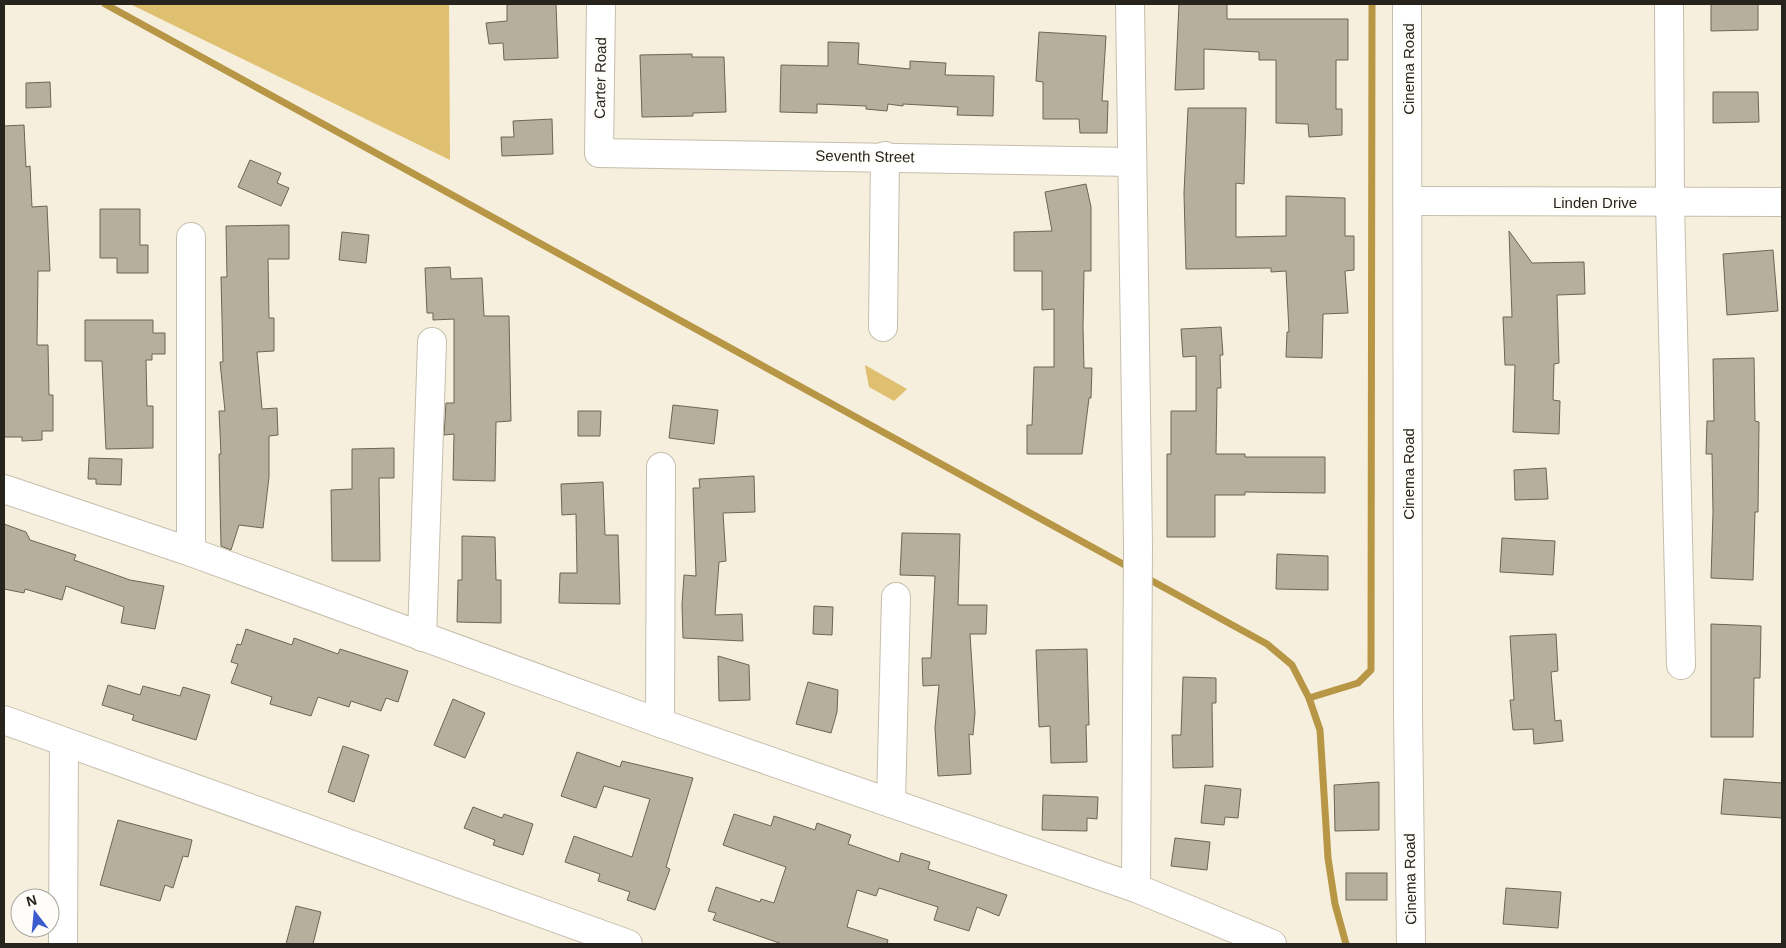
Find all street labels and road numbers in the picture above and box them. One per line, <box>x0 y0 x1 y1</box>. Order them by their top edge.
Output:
street label: Cinema Road <box>1400 23 1417 115</box>
street label: Carter Road <box>591 37 609 119</box>
street label: Seventh Street <box>815 147 916 165</box>
street label: Linden Drive <box>1553 194 1637 211</box>
street label: Cinema Road <box>1400 428 1417 520</box>
street label: Cinema Road <box>1401 833 1419 925</box>

